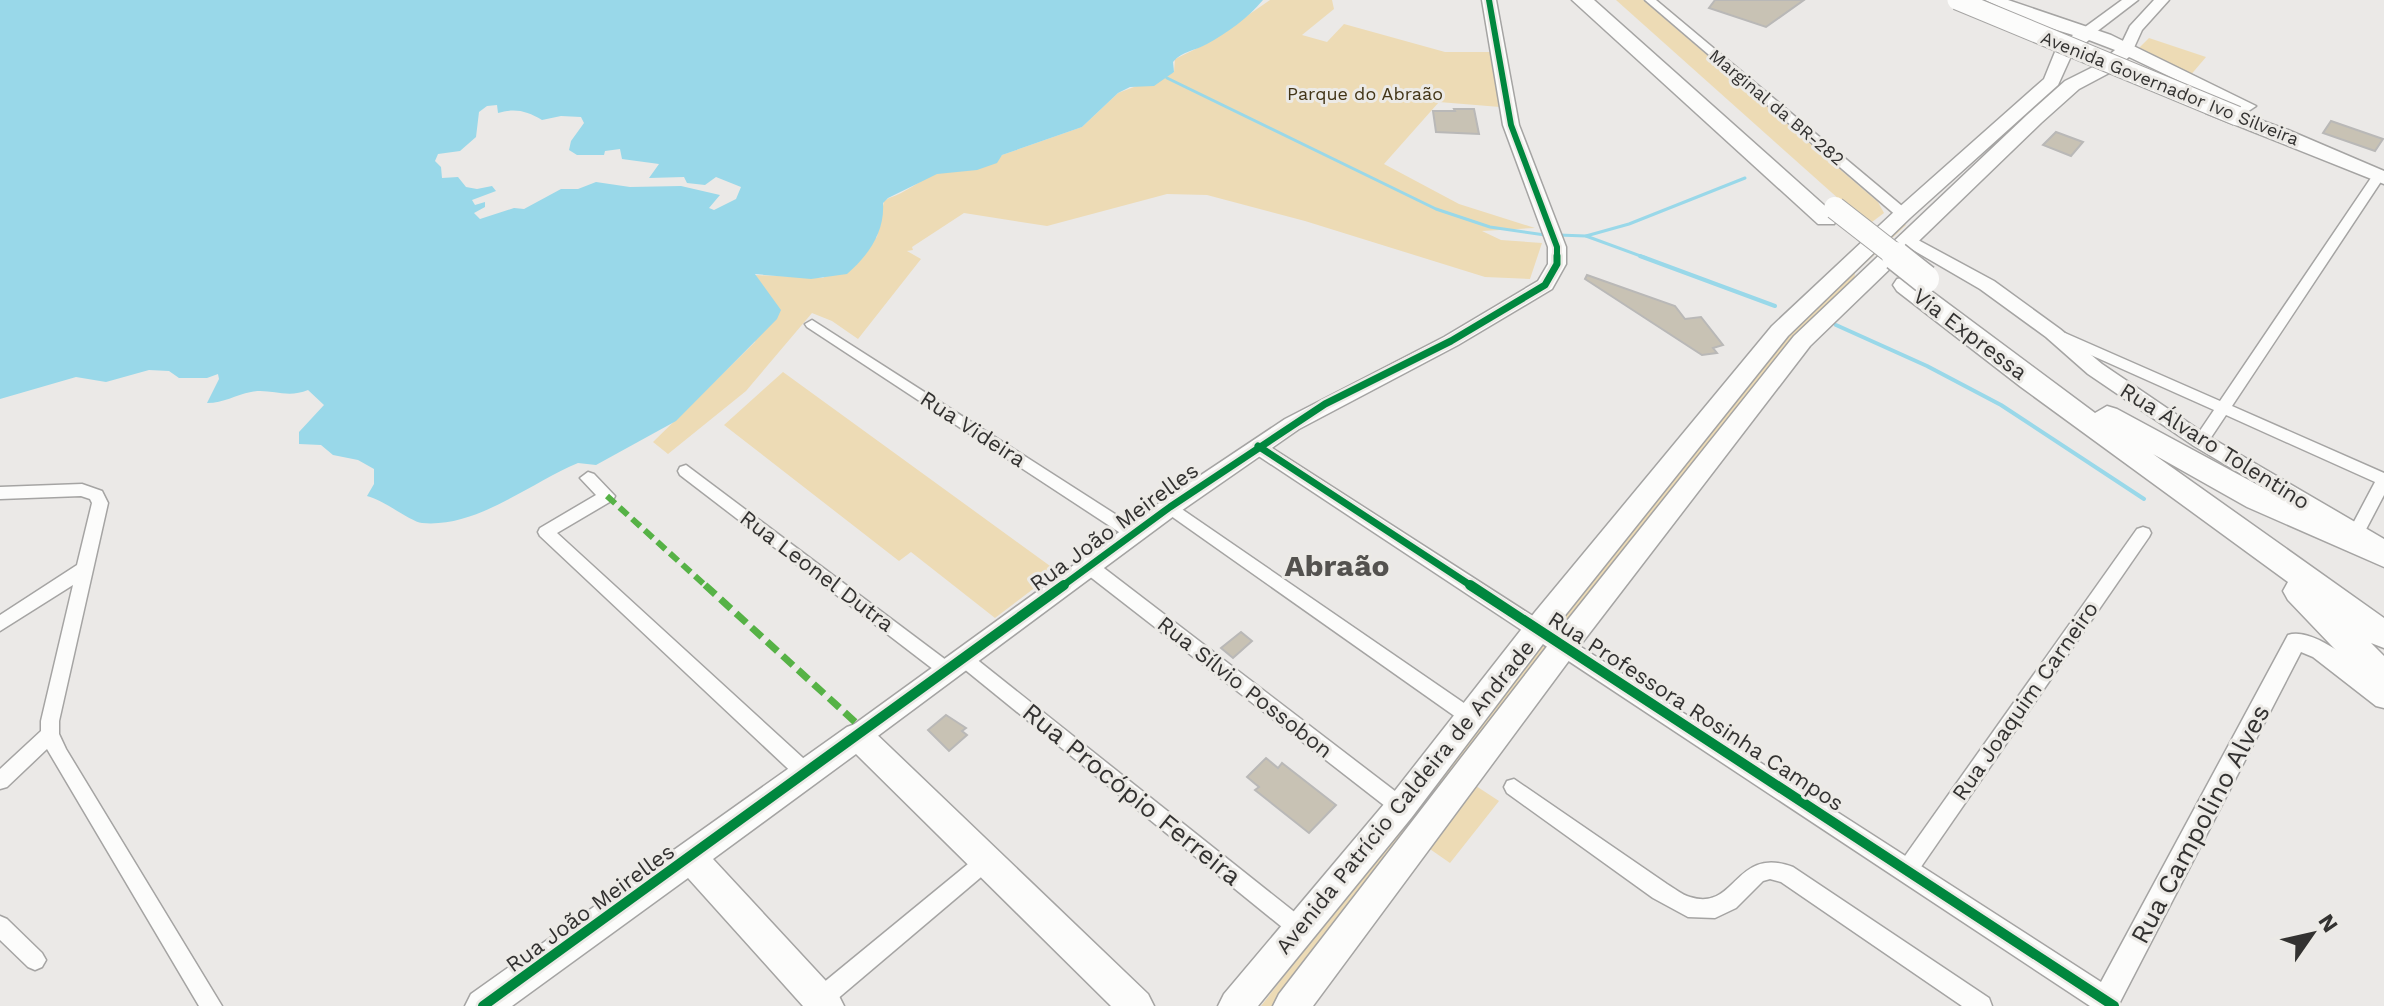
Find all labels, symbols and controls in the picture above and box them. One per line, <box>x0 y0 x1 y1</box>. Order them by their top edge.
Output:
street label: Avenida Governador Ivo Silveira <box>2038 26 2302 150</box>
street label: Marginal da BR-282 <box>1705 44 1849 170</box>
park label: Parque do Abraão <box>1287 83 1443 104</box>
street label: Via Expressa <box>1908 283 2032 385</box>
street label: Rua Álvaro Tolentino <box>2116 377 2314 515</box>
street label: Rua Videira <box>916 386 1030 472</box>
street label: Rua João Meirelles <box>1025 458 1203 596</box>
street label: Rua Leonel Dutra <box>735 505 899 637</box>
district label: Abraão <box>1285 548 1390 583</box>
street label: Rua Joaquim Carneiro <box>1947 597 2103 805</box>
street label: Rua Professora Rosinha Campos <box>1544 606 1848 816</box>
street label: Rua Sílvio Possobon <box>1153 611 1337 763</box>
street label: Avenida Patrício Caldeira de Andrade <box>1271 635 1539 959</box>
street label: Rua Procópio Ferreira <box>1017 697 1248 892</box>
street label: Rua Campolino Alves <box>2124 699 2276 949</box>
street label: Rua João Meirelles <box>501 839 679 977</box>
north arrow <box>2272 894 2352 974</box>
text: N <box>2313 909 2343 937</box>

